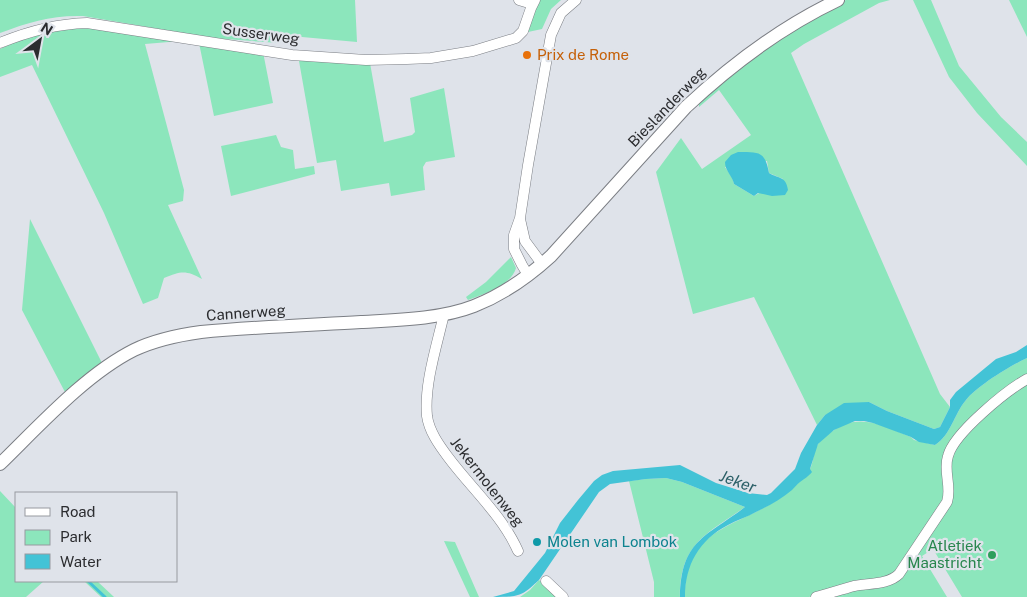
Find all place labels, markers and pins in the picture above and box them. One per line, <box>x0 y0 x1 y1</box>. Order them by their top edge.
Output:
place label: Prix de Rome <box>537 46 629 63</box>
marker: Prix de Rome <box>521 49 533 61</box>
place label: Molen van Lombok <box>547 533 677 550</box>
marker: Molen van Lombok <box>531 536 543 548</box>
place label: Atletiek Maastricht <box>907 537 982 571</box>
marker: Atletiek Maastricht <box>986 549 998 561</box>

